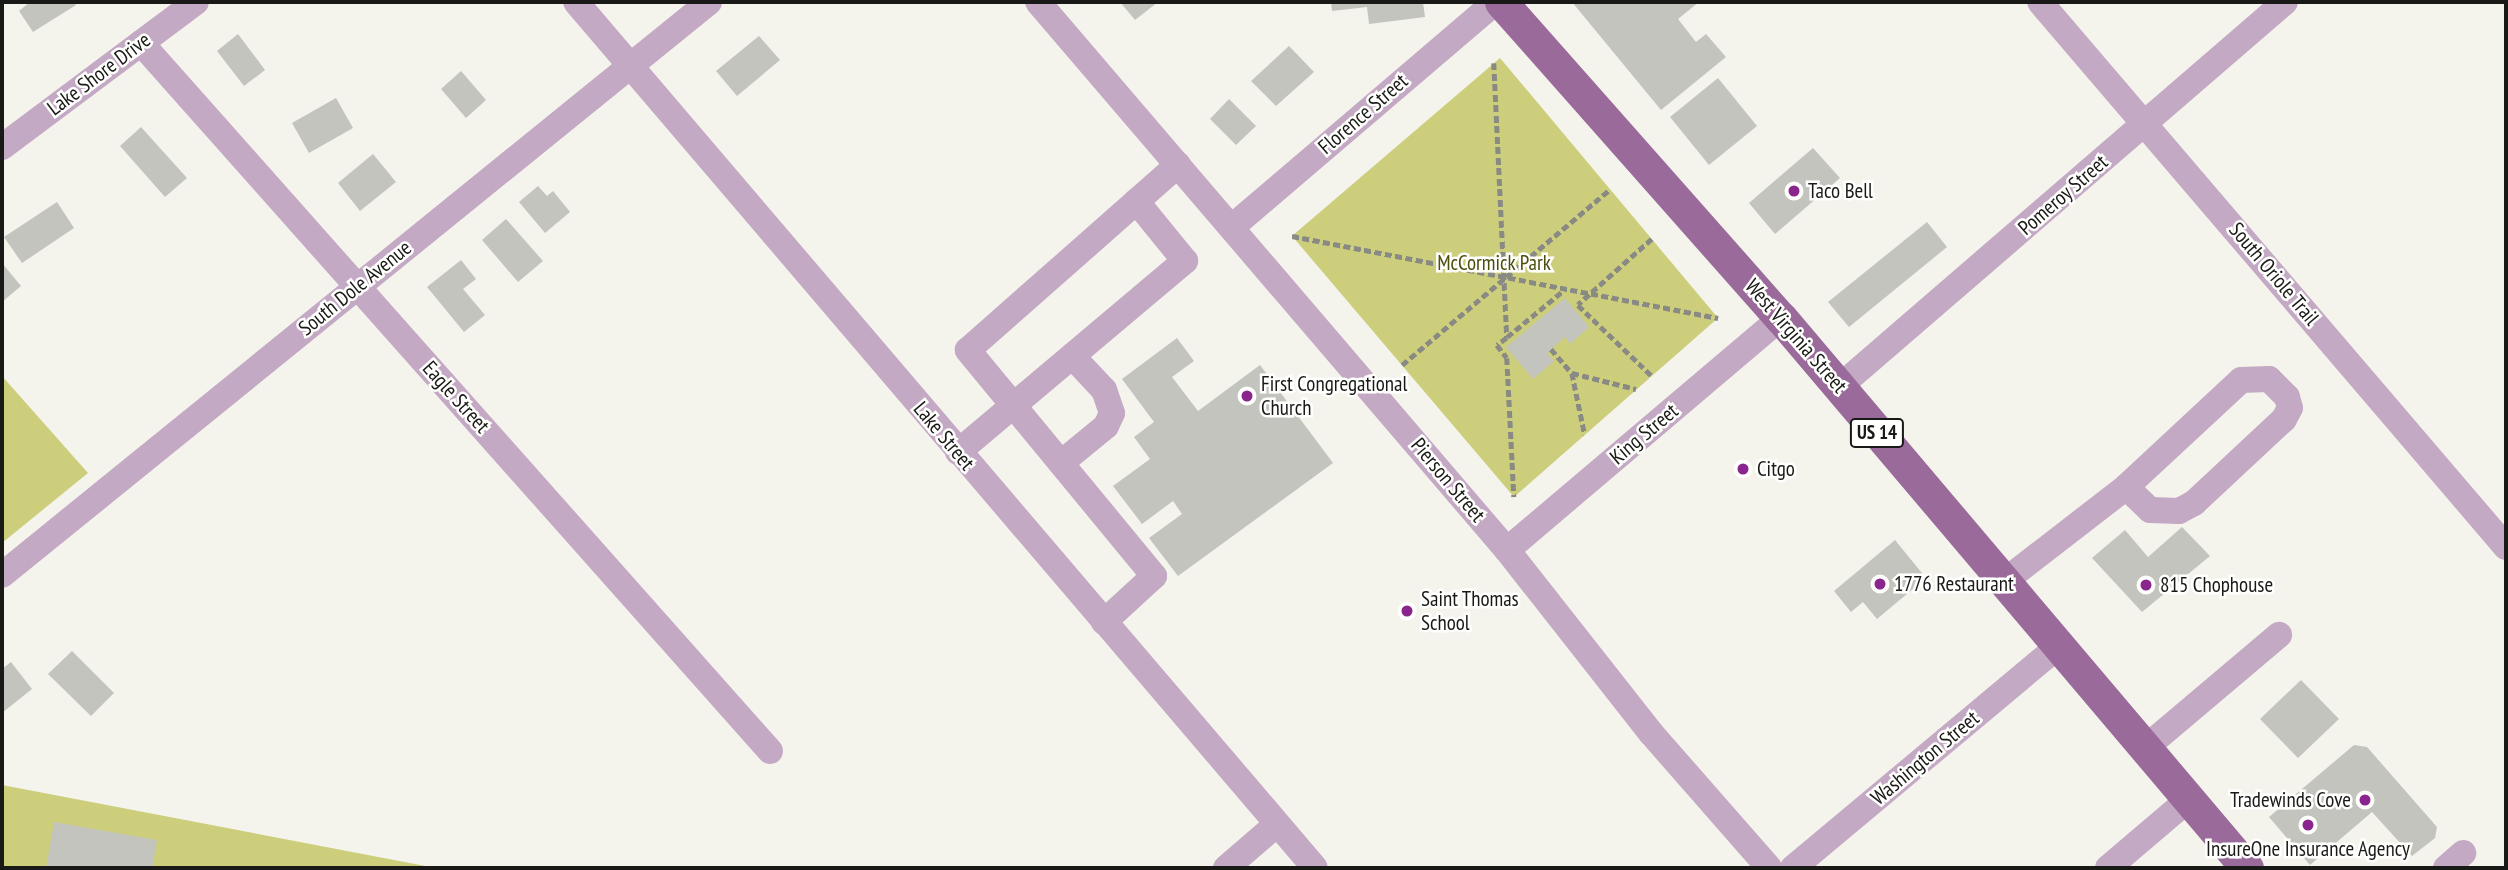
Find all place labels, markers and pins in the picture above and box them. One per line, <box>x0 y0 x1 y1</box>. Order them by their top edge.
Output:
place label: Taco Bell <box>1808 178 1873 204</box>
marker: Taco Bell <box>1786 183 1802 199</box>
place label: First Congregational Church <box>1261 371 1407 421</box>
marker: First Congregational Church <box>1239 388 1255 404</box>
place label: Citgo <box>1757 456 1795 482</box>
marker: Citgo <box>1735 461 1751 477</box>
place label: 1776 Restaurant <box>1894 571 2014 597</box>
place label: 815 Chophouse <box>2160 572 2273 598</box>
marker: 1776 Restaurant <box>1872 576 1888 592</box>
marker: 815 Chophouse <box>2138 577 2154 593</box>
place label: Saint Thomas School <box>1421 586 1519 636</box>
marker: Saint Thomas School <box>1399 603 1415 619</box>
place label: Tradewinds Cove <box>2230 787 2351 813</box>
marker: Tradewinds Cove <box>2357 792 2373 808</box>
marker: InsureOne Insurance Agency <box>2300 817 2316 833</box>
place label: InsureOne Insurance Agency <box>2206 836 2410 862</box>

